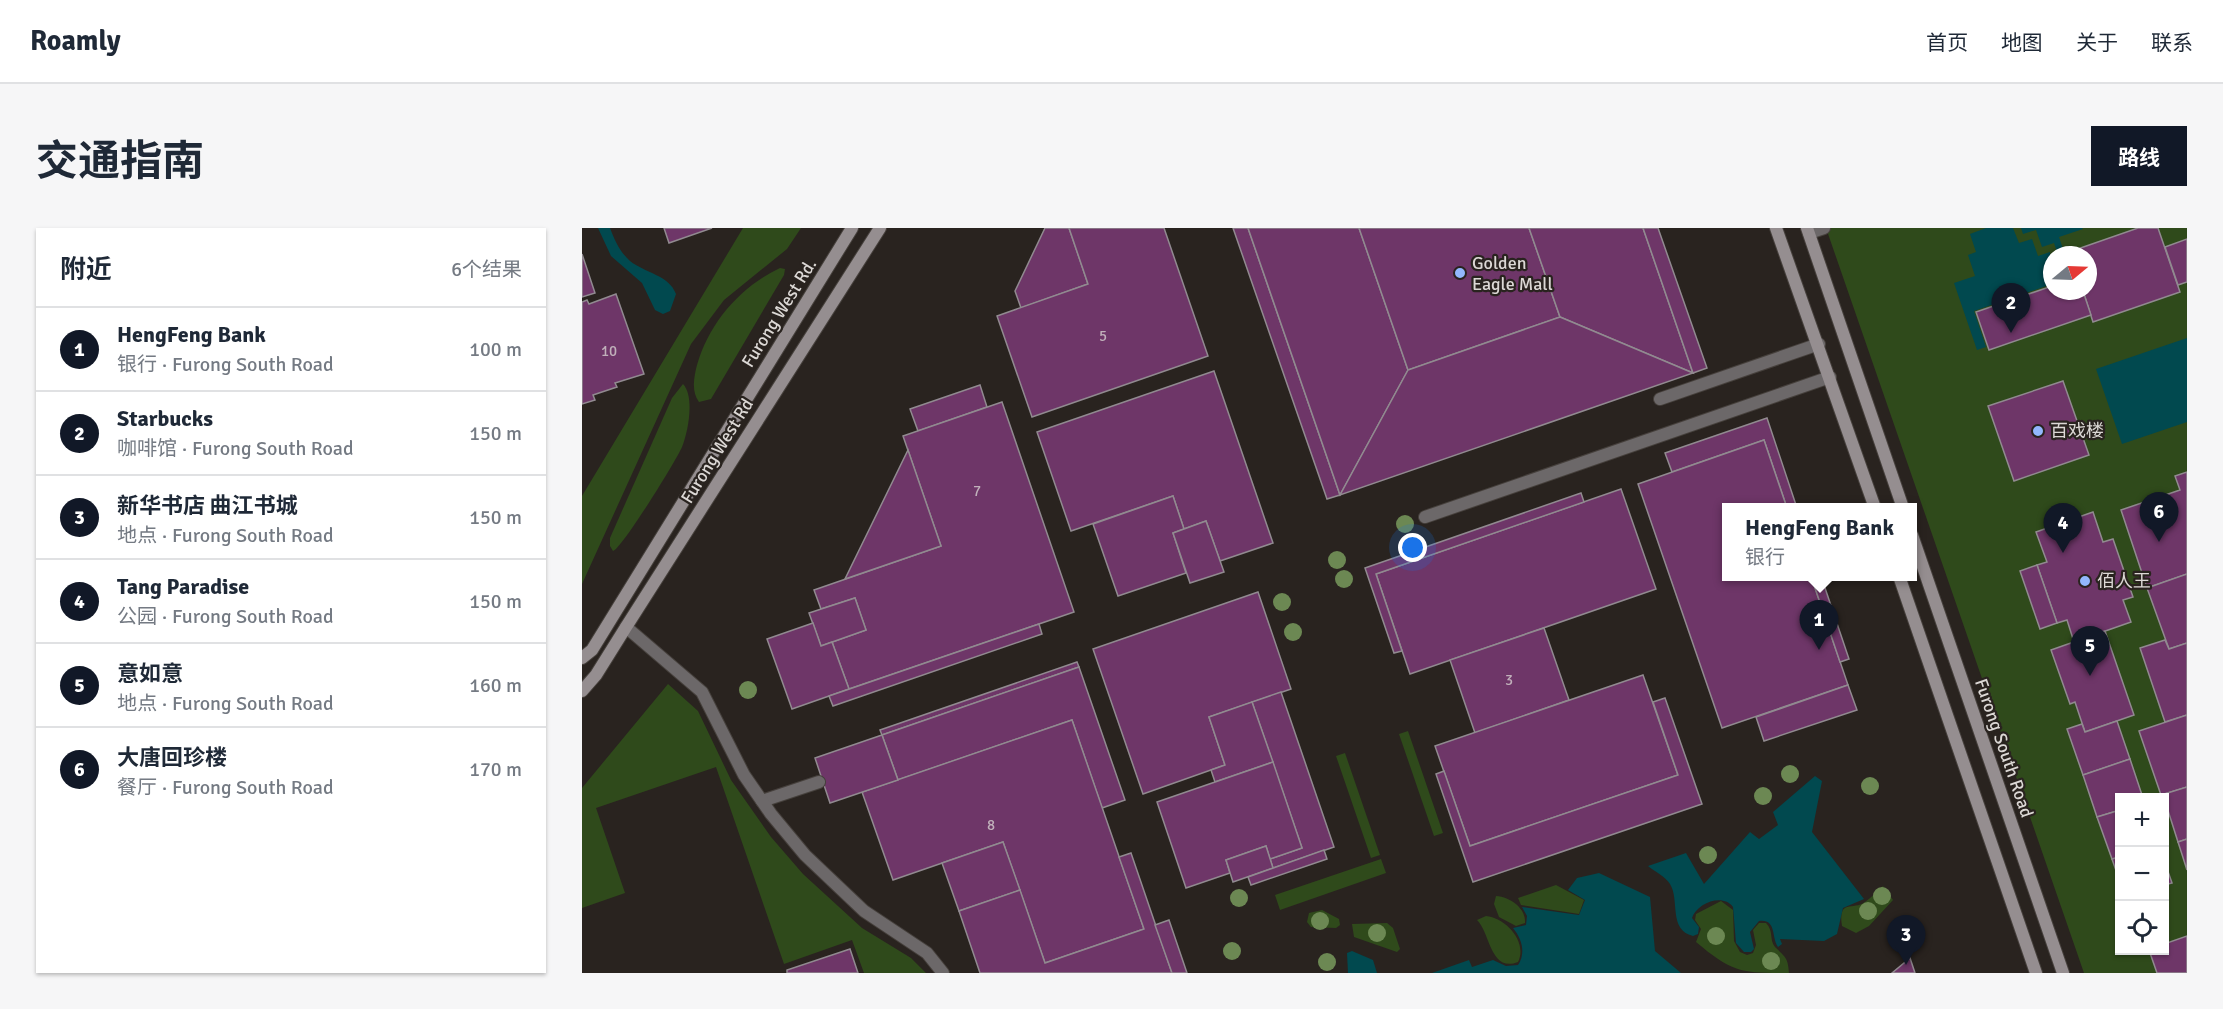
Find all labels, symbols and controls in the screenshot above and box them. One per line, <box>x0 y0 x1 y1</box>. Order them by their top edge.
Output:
text: Roamly <box>30 24 121 58</box>
text: 首页 <box>1926 30 1968 56</box>
text: 地图 <box>2001 30 2043 56</box>
text: 关于 <box>2076 30 2118 56</box>
text: 联系 <box>2151 30 2193 56</box>
button: 路线 <box>2091 126 2187 186</box>
text: 交通指南 <box>36 136 204 187</box>
north arrow <box>2043 246 2097 300</box>
place label: Golden Eagle Mall <box>1472 252 1553 295</box>
text: 附近 <box>60 254 112 286</box>
street label: Furong West Rd. <box>737 254 821 372</box>
text: 6个结果 <box>451 257 522 282</box>
marker: Golden Eagle Mall <box>1453 266 1467 280</box>
pin: 2 <box>1992 284 2030 333</box>
text: HengFeng Bank <box>117 321 266 348</box>
house number: 5 <box>1099 327 1107 345</box>
text: 1 <box>74 337 85 362</box>
text: 100 m <box>469 337 522 362</box>
house number: 10 <box>601 342 617 360</box>
text: 银行 · Furong South Road <box>117 352 334 377</box>
street label: Furong West Rd <box>676 394 758 508</box>
text: Starbucks <box>117 405 213 432</box>
place label: 百戏楼 <box>2050 420 2104 442</box>
text: 2 <box>74 421 85 446</box>
text: 150 m <box>469 421 522 446</box>
marker: 百戏楼 <box>2031 424 2045 438</box>
text: 咖啡馆 · Furong South Road <box>117 436 354 461</box>
house number: 7 <box>973 482 981 500</box>
text: 新华书店 曲江书城 <box>117 492 298 519</box>
pin: 6 <box>2140 492 2178 542</box>
popup <box>1722 503 1917 581</box>
pin: 4 <box>2044 504 2082 553</box>
text: 3 <box>74 505 85 530</box>
text: 150 m <box>469 505 522 530</box>
text: HengFeng Bank <box>1745 514 1894 541</box>
text: 地点 · Furong South Road <box>117 523 334 548</box>
your location <box>1398 533 1427 562</box>
text: 银行 <box>1745 545 1785 570</box>
place label: 佰人王 <box>2097 570 2151 592</box>
text: Tang Paradise <box>117 573 249 600</box>
marker: 佰人王 <box>2078 574 2092 588</box>
text: 4 <box>74 589 85 614</box>
text: 150 m <box>469 589 522 614</box>
pin: 1 <box>1800 600 1838 650</box>
text: 公园 · Furong South Road <box>117 604 334 629</box>
pin: 5 <box>2070 626 2110 676</box>
text: 意如意 <box>117 660 183 687</box>
house number: 3 <box>1505 671 1513 689</box>
text: 5 <box>74 673 85 698</box>
text: 160 m <box>469 673 522 698</box>
street label: Furong South Road <box>1970 676 2038 820</box>
text: 地点 · Furong South Road <box>117 691 334 716</box>
text: 大唐回珍楼 <box>117 744 227 771</box>
text: 6 <box>74 757 85 782</box>
text: 170 m <box>469 757 522 782</box>
text: 餐厅 · Furong South Road <box>117 775 334 800</box>
map controls <box>2115 793 2169 955</box>
button: + <box>2115 793 2169 847</box>
house number: 8 <box>987 816 995 834</box>
button: − <box>2115 847 2169 901</box>
button: locate <box>2115 901 2169 955</box>
pin: 3 <box>1886 916 1926 965</box>

